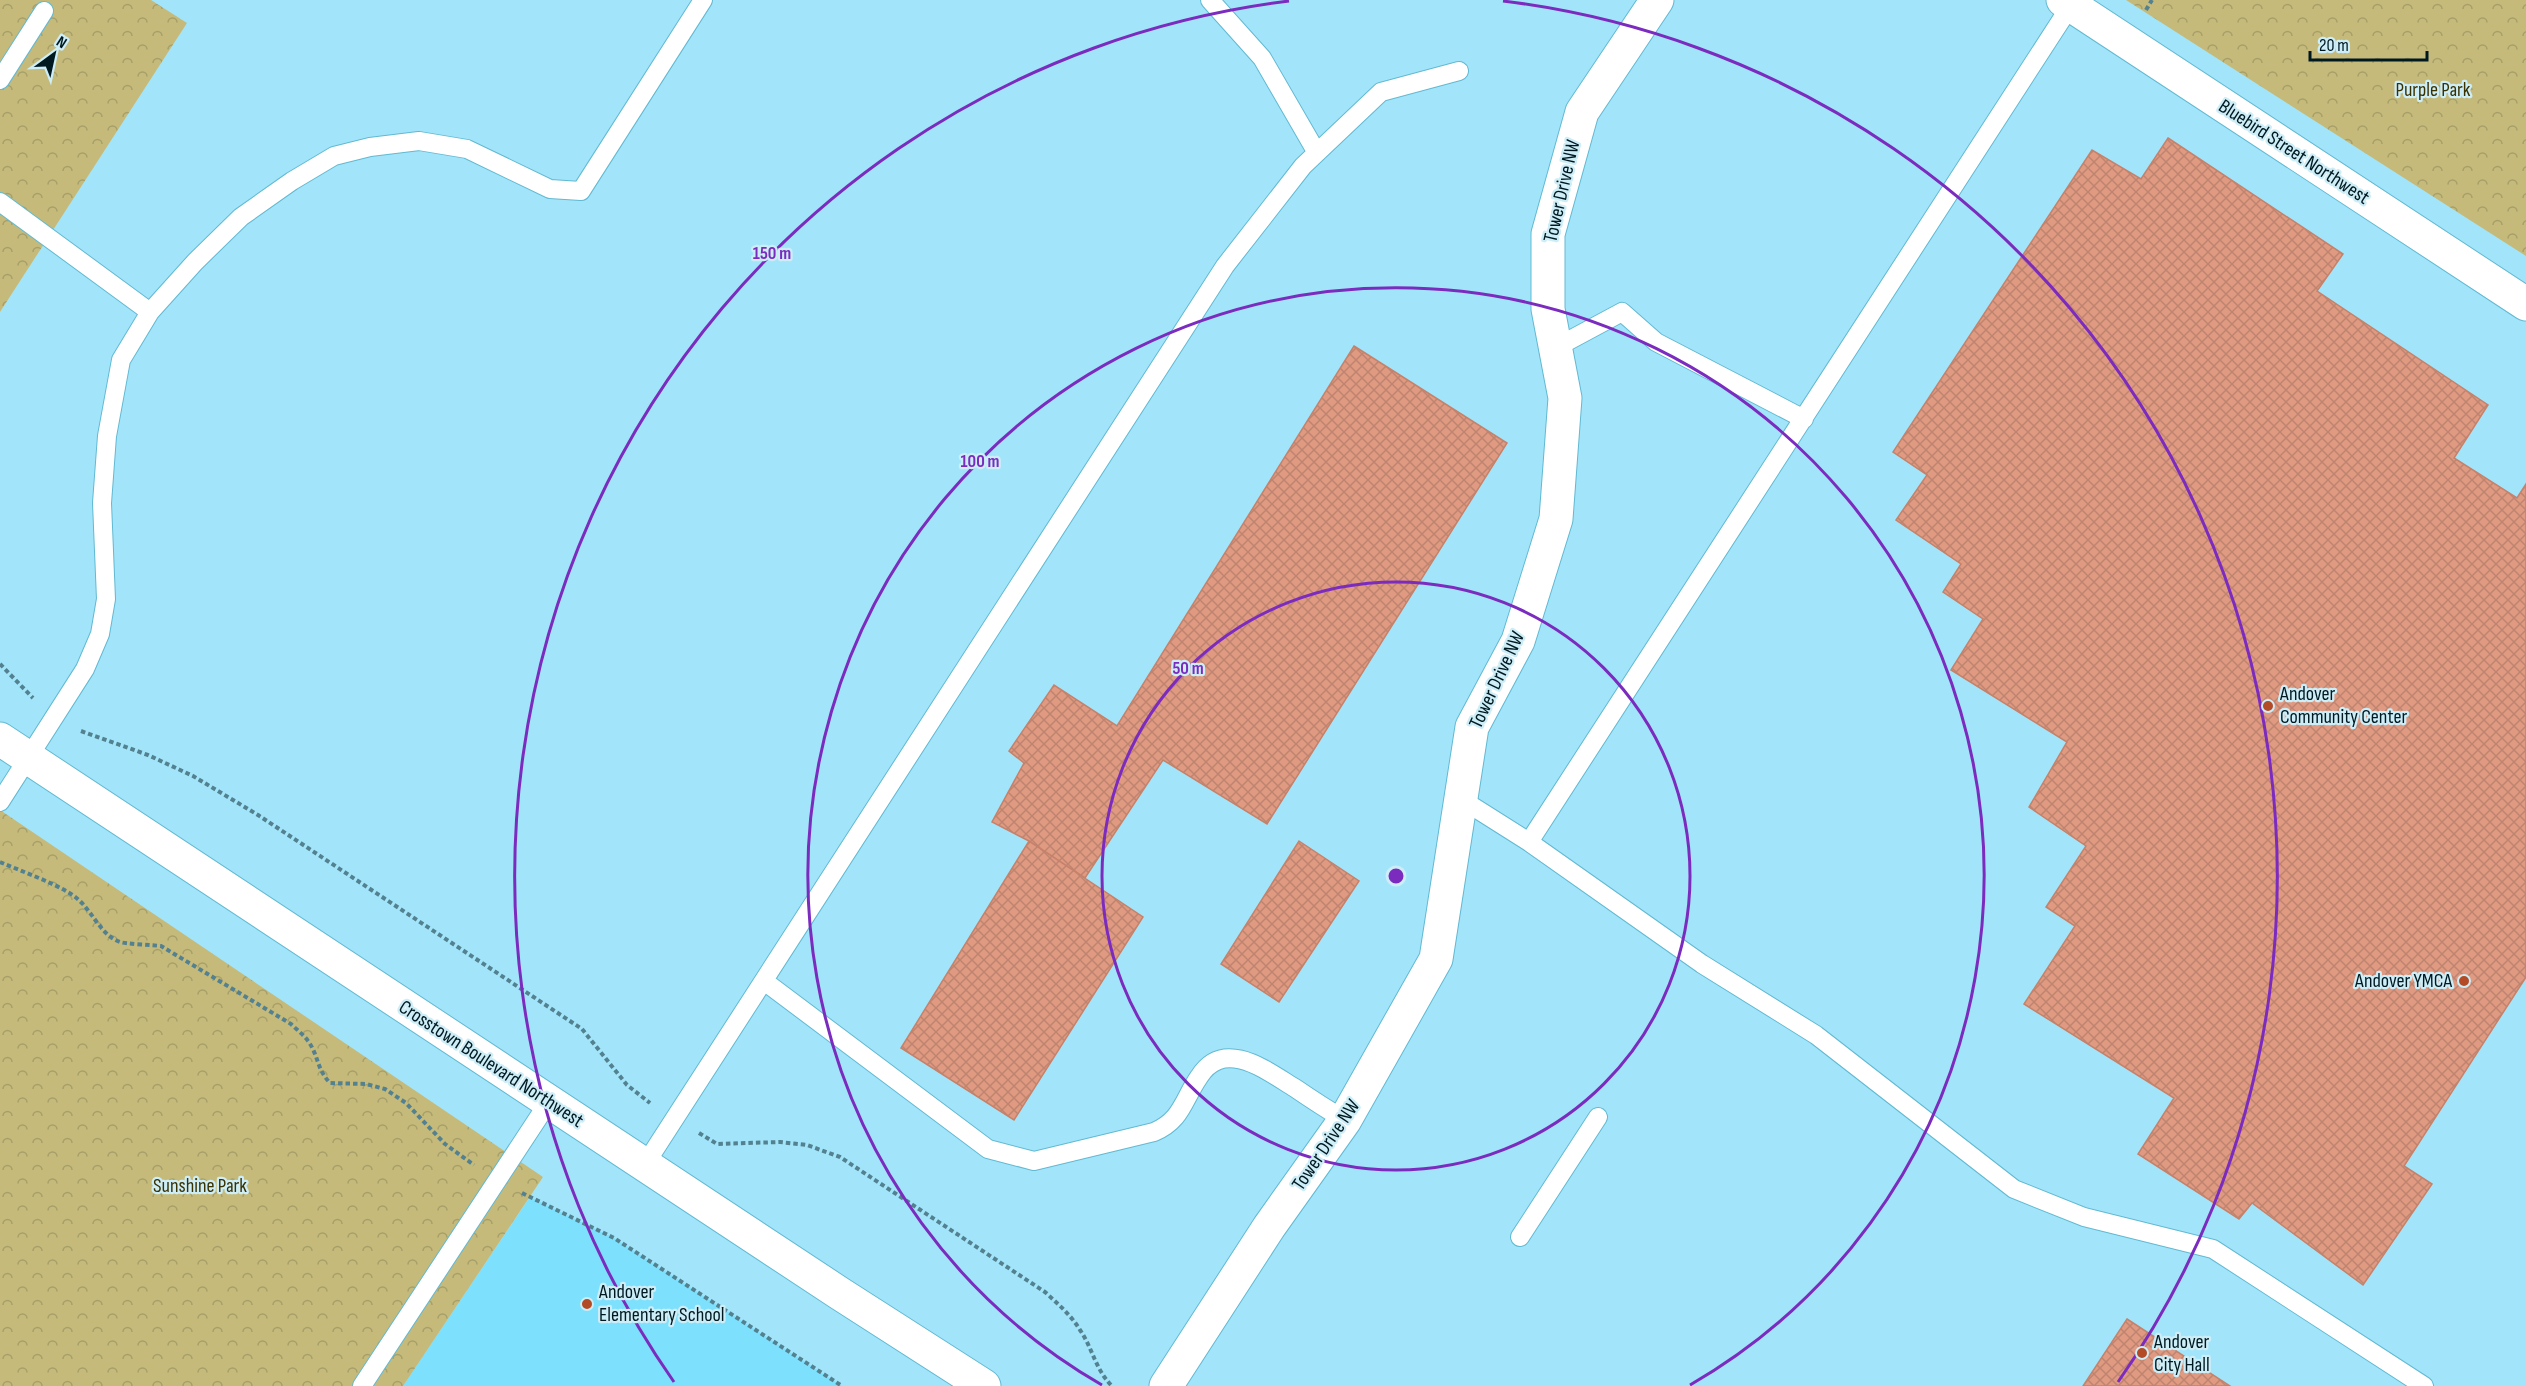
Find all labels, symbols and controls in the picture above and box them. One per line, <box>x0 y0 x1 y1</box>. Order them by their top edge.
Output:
north arrow <box>24 24 84 84</box>
scale bar <box>2310 24 2427 62</box>
text: N <box>53 32 70 53</box>
text: 20 m <box>2319 35 2349 56</box>
park label: Purple Park <box>2395 78 2471 102</box>
street label: Bluebird Street Northwest <box>2214 94 2374 210</box>
street label: Tower Drive NW <box>1539 137 1585 245</box>
text: 150 m <box>753 243 791 264</box>
text: 100 m <box>961 451 1000 472</box>
street label: Tower Drive NW <box>1464 628 1530 732</box>
text: 50 m <box>1172 658 1204 679</box>
place label: Andover Community Center <box>2279 682 2407 729</box>
marker: Andover Community Center <box>2261 699 2275 713</box>
centre of rings <box>1386 866 1406 886</box>
place label: Andover YMCA <box>2354 969 2452 993</box>
marker: Andover YMCA <box>2457 974 2471 988</box>
street label: Crosstown Boulevard Northwest <box>394 995 588 1133</box>
street label: Tower Drive NW <box>1287 1095 1365 1195</box>
park label: Sunshine Park <box>153 1174 247 1198</box>
place label: Andover Elementary School <box>598 1280 725 1327</box>
marker: Andover Elementary School <box>580 1297 594 1311</box>
place label: Andover City Hall <box>2153 1330 2210 1377</box>
marker: Andover City Hall <box>2135 1346 2149 1360</box>

